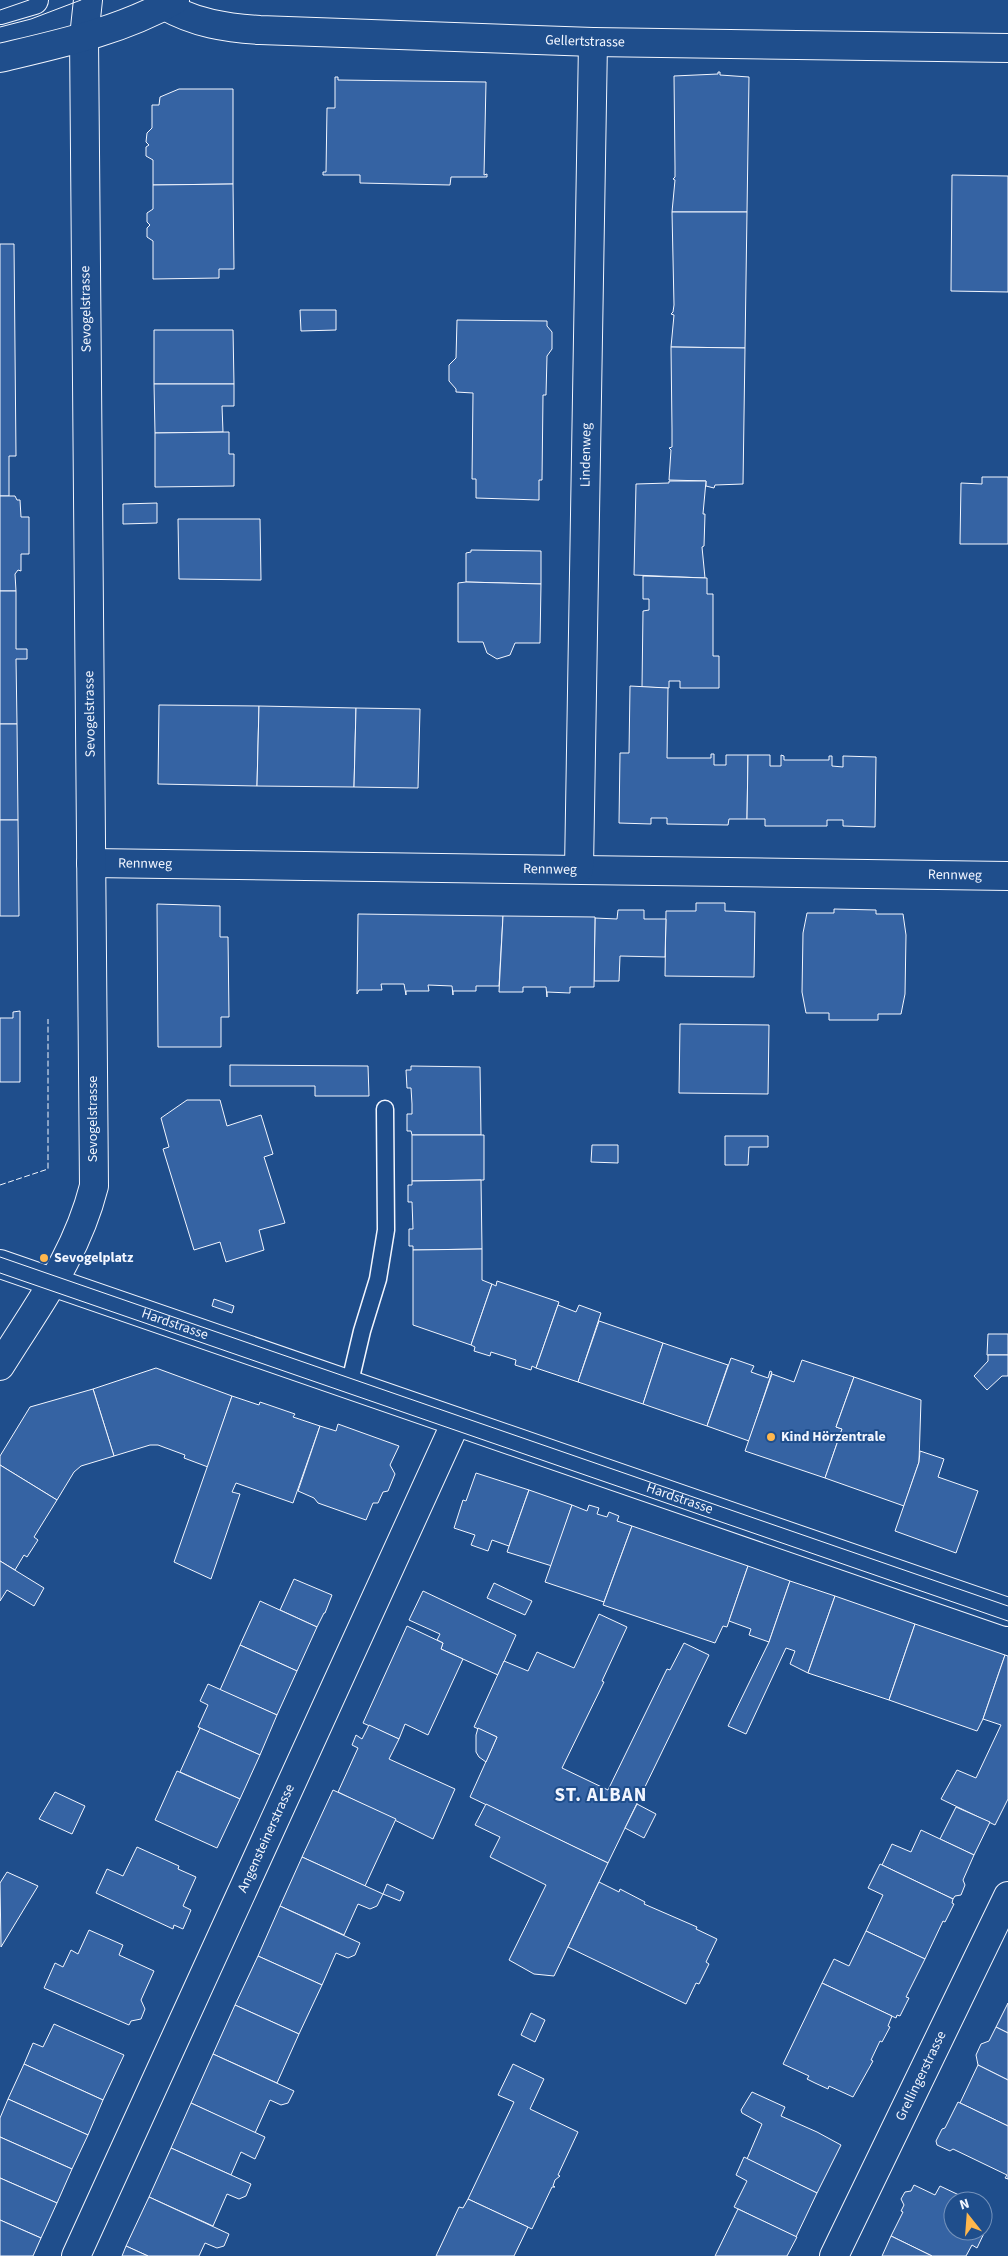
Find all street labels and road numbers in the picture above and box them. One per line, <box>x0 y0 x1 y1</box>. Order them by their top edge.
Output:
street label: Gellertstrasse <box>545 30 625 52</box>
street label: Sevogelstrasse <box>75 266 97 352</box>
street label: Lindenweg <box>575 423 597 487</box>
street label: Sevogelstrasse <box>79 671 101 757</box>
street label: Rennweg <box>118 853 172 874</box>
street label: Rennweg <box>523 859 577 880</box>
street label: Rennweg <box>928 865 982 886</box>
street label: Sevogelstrasse <box>83 1076 103 1162</box>
street label: Hardstrasse <box>139 1304 211 1345</box>
street label: Hardstrasse <box>644 1478 716 1519</box>
street label: Angensteinerstrasse <box>233 1781 300 1896</box>
street label: Grellingerstrasse <box>891 2027 951 2124</box>

